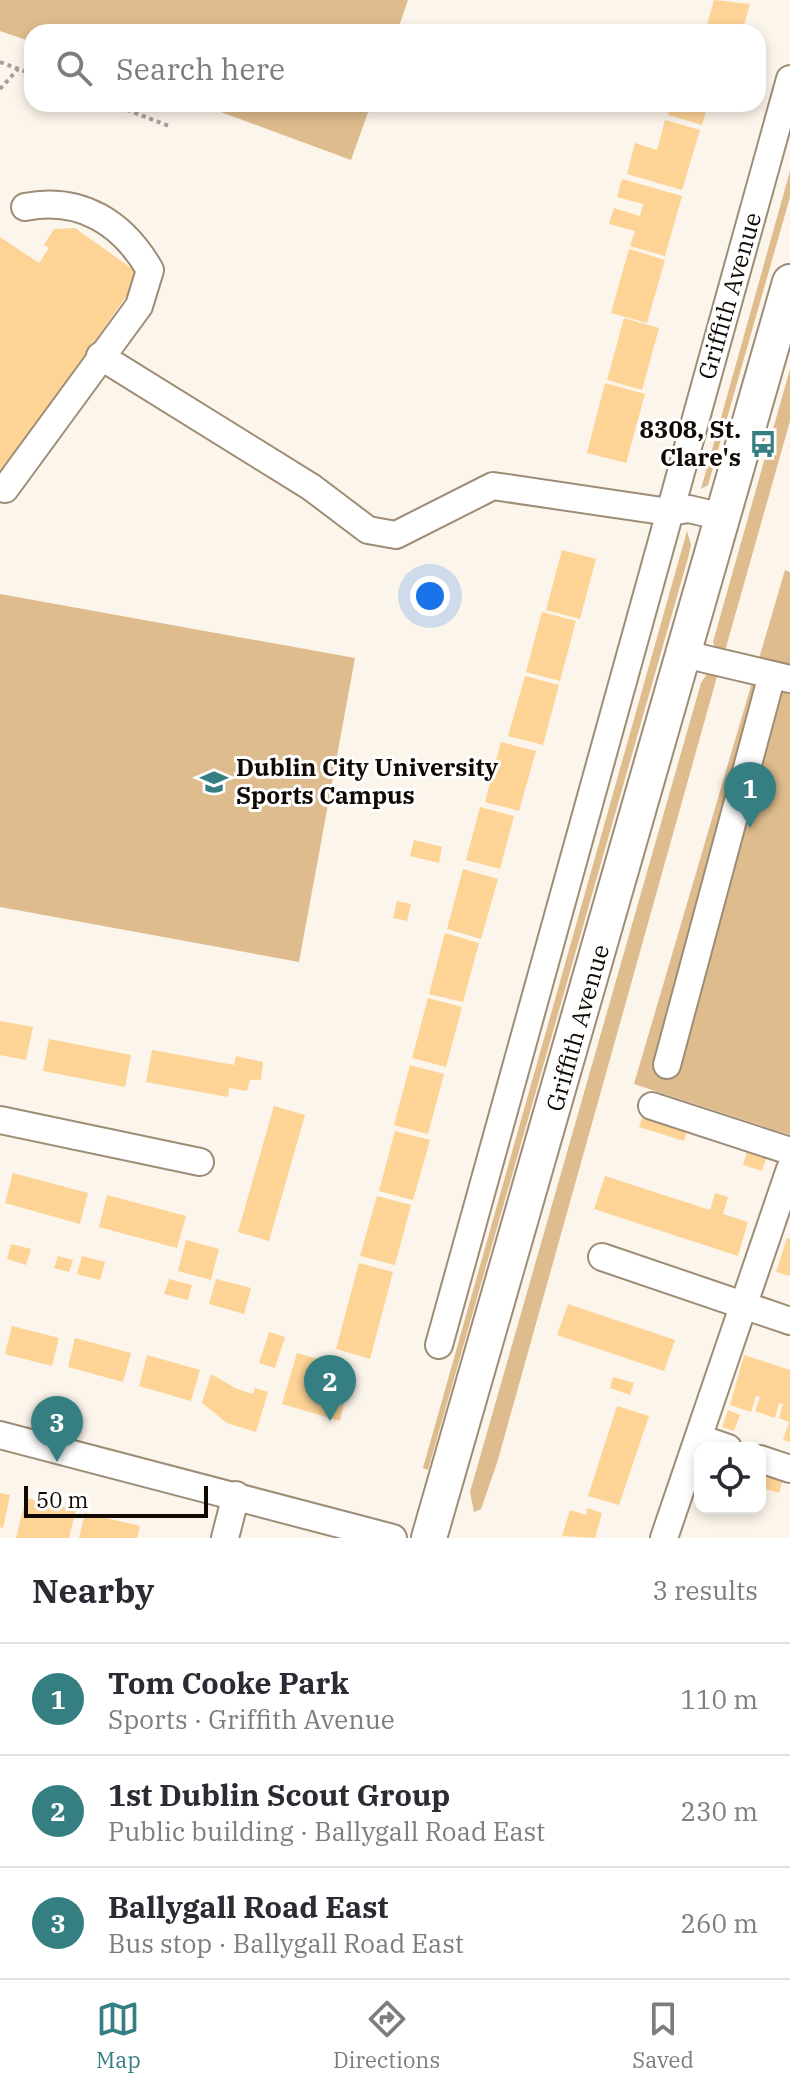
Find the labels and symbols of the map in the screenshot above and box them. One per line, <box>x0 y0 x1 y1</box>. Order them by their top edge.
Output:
street label: Griffith Avenue <box>690 209 768 383</box>
place label: 8308, St. Clare's <box>640 413 741 473</box>
bus stop icon: 8308, St. Clare's <box>748 429 778 459</box>
your location <box>410 576 450 616</box>
place label: Dublin City University Sports Campus <box>236 751 499 811</box>
pin: 1 <box>724 762 776 828</box>
school or university icon: Dublin City University Sports Campus <box>199 767 229 797</box>
street label: Griffith Avenue <box>538 941 616 1115</box>
pin: 2 <box>304 1355 356 1421</box>
pin: 3 <box>31 1396 83 1462</box>
scale bar <box>24 1482 208 1518</box>

